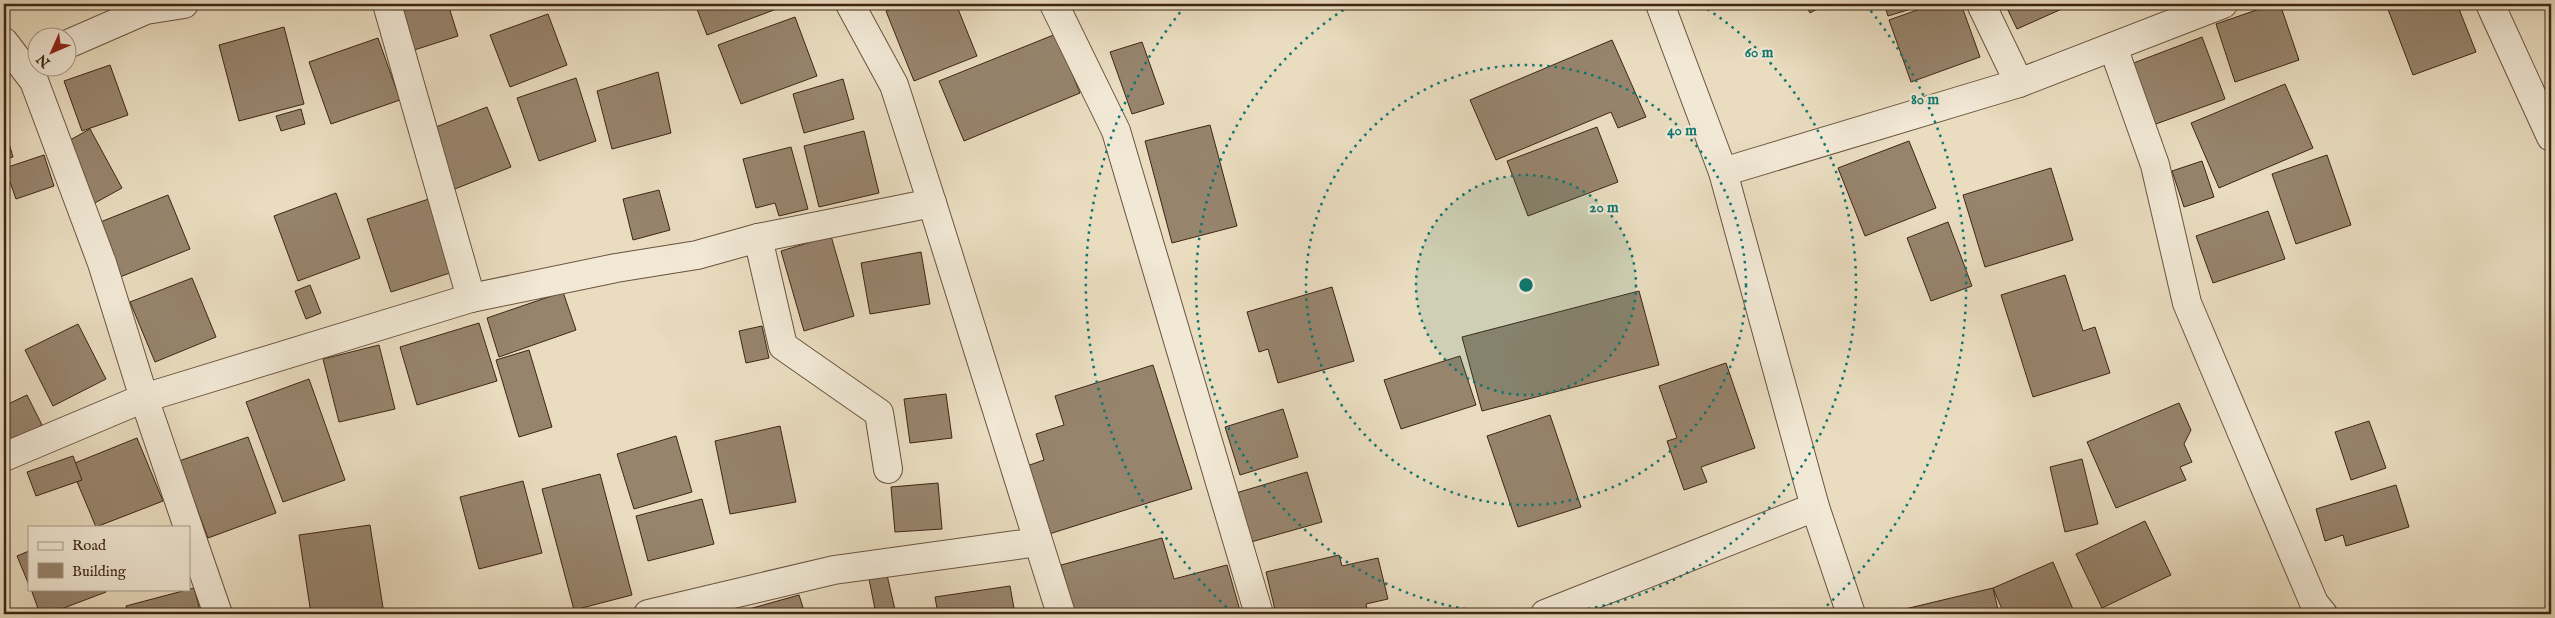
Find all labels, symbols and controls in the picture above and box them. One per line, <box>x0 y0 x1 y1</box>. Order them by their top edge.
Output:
north arrow <box>28 28 78 78</box>
text: 60 m <box>1745 43 1774 62</box>
text: N <box>33 50 55 72</box>
text: 80 m <box>1911 90 1939 109</box>
text: 40 m <box>1667 121 1697 140</box>
text: 20 m <box>1589 198 1619 217</box>
centre of rings <box>1517 276 1535 294</box>
legend <box>28 526 190 590</box>
text: Road <box>72 536 107 555</box>
text: Building <box>72 562 127 581</box>

